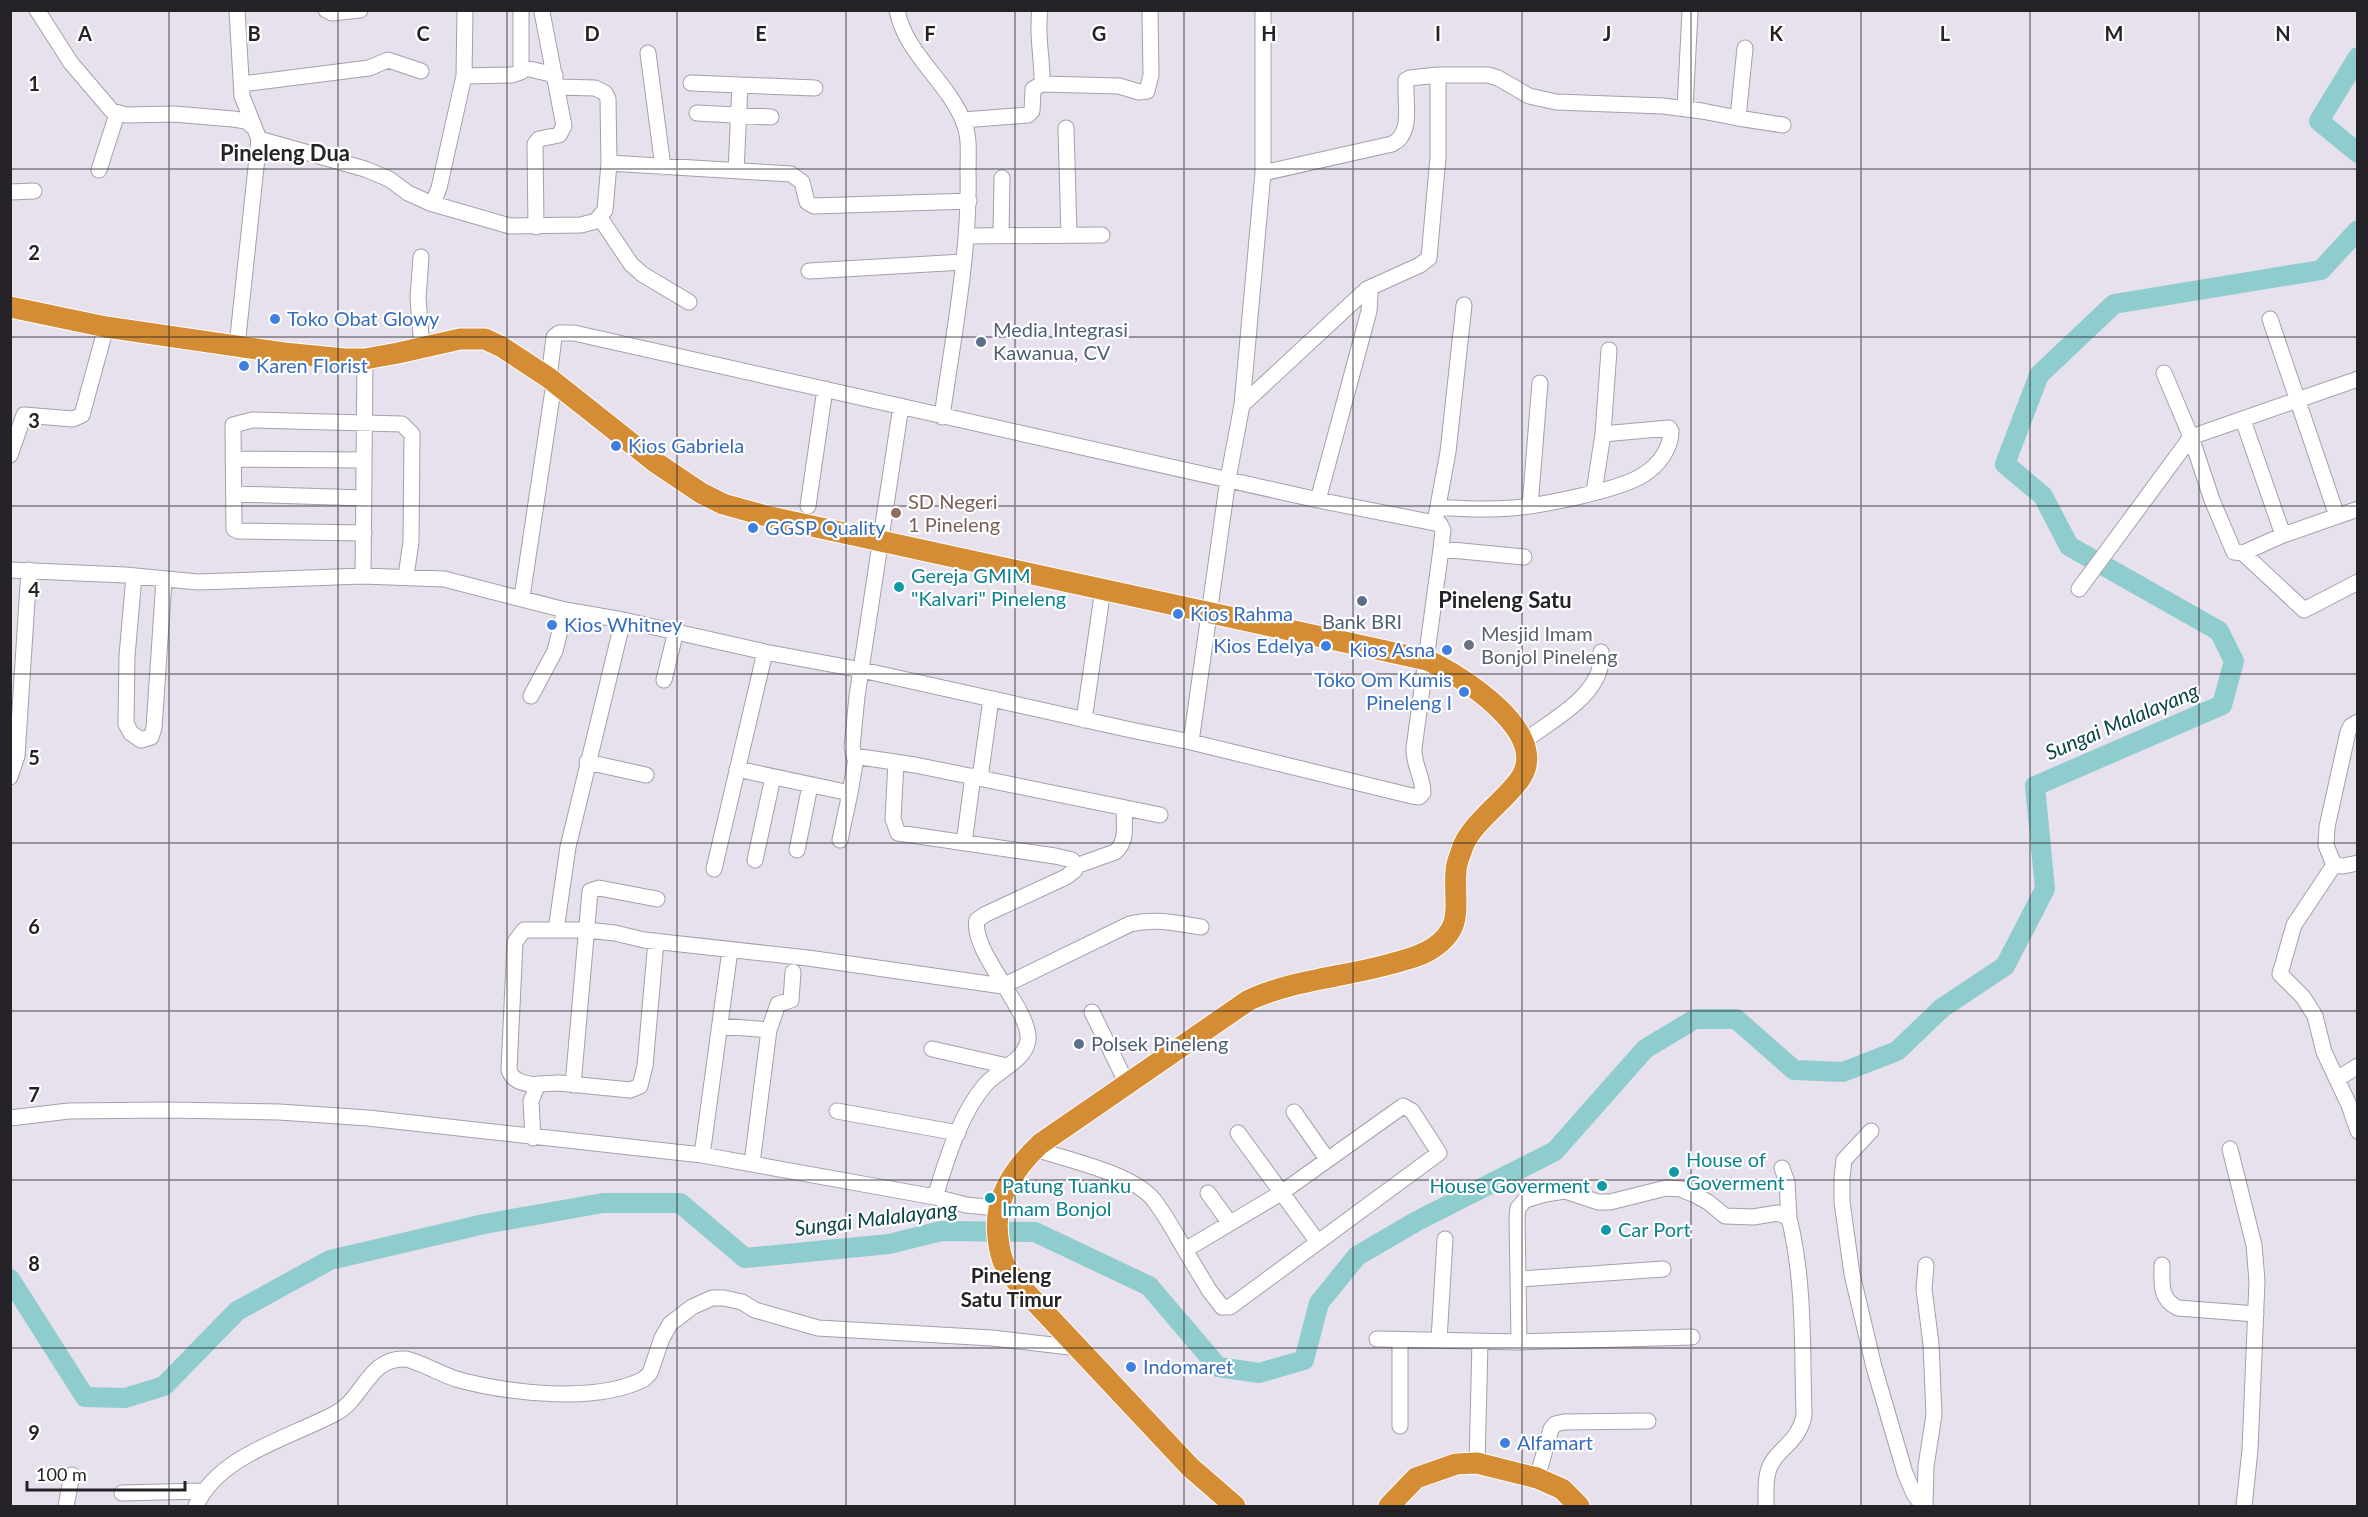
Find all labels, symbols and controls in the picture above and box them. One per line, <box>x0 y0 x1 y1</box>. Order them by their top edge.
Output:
text: A <box>77 21 92 45</box>
text: B <box>247 21 261 45</box>
text: C <box>416 21 430 45</box>
text: D <box>584 21 600 45</box>
text: E <box>755 21 767 45</box>
text: F <box>924 21 936 45</box>
text: G <box>1092 21 1106 45</box>
text: H <box>1261 21 1277 45</box>
text: I <box>1435 21 1441 45</box>
text: J <box>1603 21 1611 45</box>
text: K <box>1769 21 1783 45</box>
text: L <box>1940 21 1951 45</box>
text: M <box>2105 21 2123 45</box>
text: N <box>2275 21 2291 45</box>
text: 1 <box>28 71 40 95</box>
district label: Pineleng Dua <box>220 139 350 166</box>
text: 2 <box>28 240 40 264</box>
place label: Toko Obat Glowy <box>287 306 440 330</box>
marker: Toko Obat Glowy <box>268 312 282 326</box>
place label: Media Integrasi Kawanua, CV <box>993 317 1128 364</box>
marker: Media Integrasi Kawanua, CV <box>974 335 988 349</box>
place label: Karen Florist <box>256 353 368 377</box>
marker: Karen Florist <box>237 359 251 373</box>
text: 3 <box>28 408 40 432</box>
place label: Kios Gabriela <box>628 433 744 457</box>
marker: Kios Gabriela <box>609 439 623 453</box>
place label: SD Negeri 1 Pineleng <box>908 489 1000 536</box>
marker: SD Negeri 1 Pineleng <box>889 506 903 520</box>
place label: GGSP Quality <box>765 515 886 539</box>
marker: GGSP Quality <box>746 521 760 535</box>
place label: Gereja GMIM "Kalvari" Pineleng <box>911 563 1066 610</box>
text: 4 <box>28 577 40 601</box>
marker: Gereja GMIM "Kalvari" Pineleng <box>892 580 906 594</box>
district label: Pineleng Satu <box>1438 586 1572 613</box>
marker: Bank BRI <box>1355 594 1369 608</box>
place label: Kios Rahma <box>1190 601 1293 625</box>
marker: Kios Rahma <box>1171 607 1185 621</box>
place label: Bank BRI <box>1322 609 1402 633</box>
place label: Kios Whitney <box>564 612 683 636</box>
marker: Kios Whitney <box>545 618 559 632</box>
place label: Mesjid Imam Bonjol Pineleng <box>1481 621 1618 668</box>
place label: Kios Edelya <box>1213 633 1314 657</box>
place label: Kios Asna <box>1349 637 1435 661</box>
marker: Mesjid Imam Bonjol Pineleng <box>1462 638 1476 652</box>
marker: Kios Edelya <box>1319 639 1333 653</box>
marker: Kios Asna <box>1440 643 1454 657</box>
place label: Toko Om Kumis Pineleng I <box>1314 667 1452 714</box>
water label: Sungai Malalayang <box>2041 677 2203 764</box>
marker: Toko Om Kumis Pineleng I <box>1457 685 1471 699</box>
text: 5 <box>28 745 40 769</box>
text: 6 <box>28 914 40 938</box>
place label: Polsek Pineleng <box>1091 1031 1228 1055</box>
marker: Polsek Pineleng <box>1072 1037 1086 1051</box>
text: 7 <box>28 1082 40 1106</box>
place label: House of Goverment <box>1686 1147 1785 1194</box>
marker: House of Goverment <box>1667 1165 1681 1179</box>
place label: Patung Tuanku Imam Bonjol <box>1002 1173 1131 1220</box>
place label: House Goverment <box>1430 1173 1590 1197</box>
marker: House Goverment <box>1595 1179 1609 1193</box>
marker: Patung Tuanku Imam Bonjol <box>983 1191 997 1205</box>
water label: Sungai Malalayang <box>793 1195 960 1240</box>
place label: Car Port <box>1618 1217 1691 1241</box>
marker: Car Port <box>1599 1223 1613 1237</box>
text: 8 <box>28 1251 40 1275</box>
district label: Pineleng Satu Timur <box>960 1262 1062 1311</box>
place label: Indomaret <box>1143 1354 1233 1378</box>
marker: Indomaret <box>1124 1360 1138 1374</box>
text: 9 <box>28 1420 40 1444</box>
place label: Alfamart <box>1517 1430 1593 1454</box>
marker: Alfamart <box>1498 1436 1512 1450</box>
scale bar <box>27 1454 184 1492</box>
text: 100 m <box>36 1463 87 1485</box>

